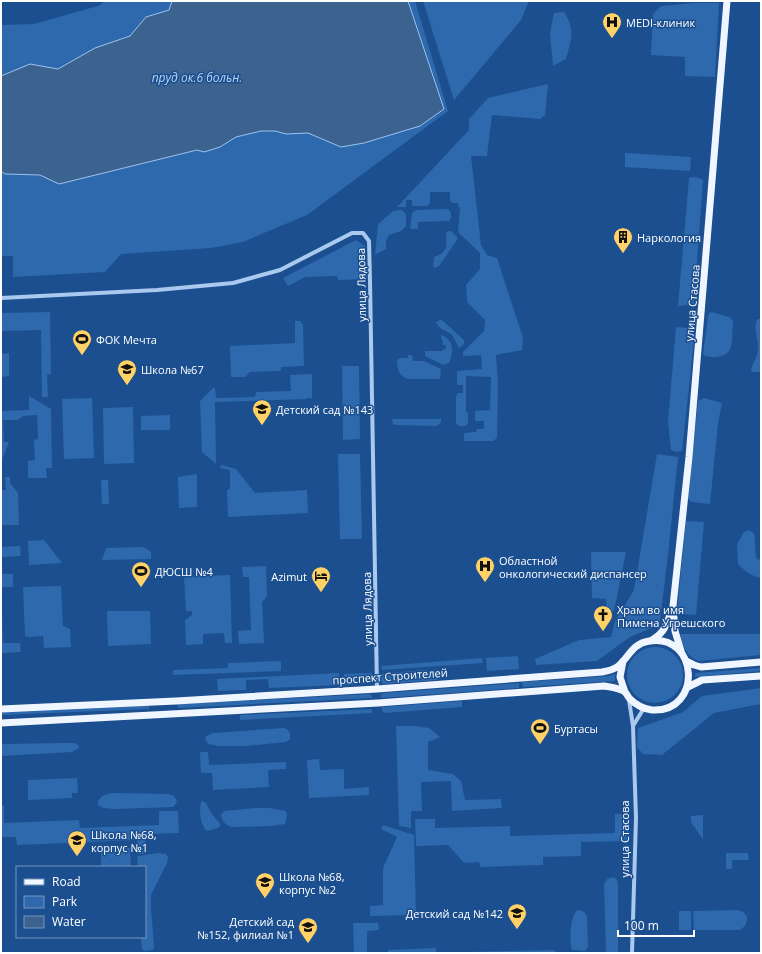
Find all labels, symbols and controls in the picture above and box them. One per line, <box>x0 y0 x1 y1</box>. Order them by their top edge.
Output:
hospital icon: MEDI-клиник <box>601 11 623 39</box>
place label: MEDI-клиник <box>626 15 696 30</box>
water label: пруд ок.6 больн. <box>152 69 242 86</box>
building icon: Наркология <box>612 226 634 254</box>
place label: Наркология <box>637 230 701 245</box>
street label: улица Лядова <box>353 248 369 322</box>
street label: улица Стасова <box>681 264 703 342</box>
sports icon: ФОК Мечта <box>71 328 93 356</box>
place label: ФОК Мечта <box>96 332 157 347</box>
school or university icon: Школа №67 <box>116 358 138 386</box>
place label: Школа №67 <box>141 362 204 377</box>
school or university icon: Детский сад №143 <box>251 398 273 426</box>
place label: Детский сад №143 <box>276 402 373 417</box>
place label: Областной онкологический диспансер <box>499 553 647 581</box>
hospital icon: Областной онкологический диспансер <box>474 555 496 583</box>
sports icon: ДЮСШ №4 <box>130 560 152 588</box>
place label: ДЮСШ №4 <box>155 564 213 579</box>
hotel icon: Azimut <box>310 565 332 593</box>
place label: Azimut <box>271 569 307 584</box>
street label: улица Лядова <box>359 572 375 646</box>
place label: Храм во имя Пимена Угрешского <box>617 602 726 630</box>
church icon: Храм во имя Пимена Угрешского <box>592 604 614 632</box>
street label: проспект Строителей <box>332 664 448 688</box>
sports icon: Буртасы <box>529 717 551 745</box>
place label: Буртасы <box>554 721 598 736</box>
street label: улица Стасова <box>617 800 632 878</box>
place label: Школа №68, корпус №1 <box>91 827 157 855</box>
school or university icon: Школа №68, корпус №1 <box>66 829 88 857</box>
legend <box>16 866 146 938</box>
place label: Школа №68, корпус №2 <box>279 869 345 897</box>
school or university icon: Школа №68, корпус №2 <box>254 871 276 899</box>
text: Road <box>52 873 81 890</box>
text: Park <box>52 893 78 910</box>
school or university icon: Детский сад №142 <box>506 902 528 930</box>
place label: Детский сад №142 <box>406 906 503 921</box>
scale bar <box>618 912 694 938</box>
text: Water <box>52 913 86 930</box>
place label: Детский сад №152, филиал №1 <box>197 914 295 942</box>
school or university icon: Детский сад №152, филиал №1 <box>297 916 319 944</box>
text: 100 m <box>624 917 659 934</box>

